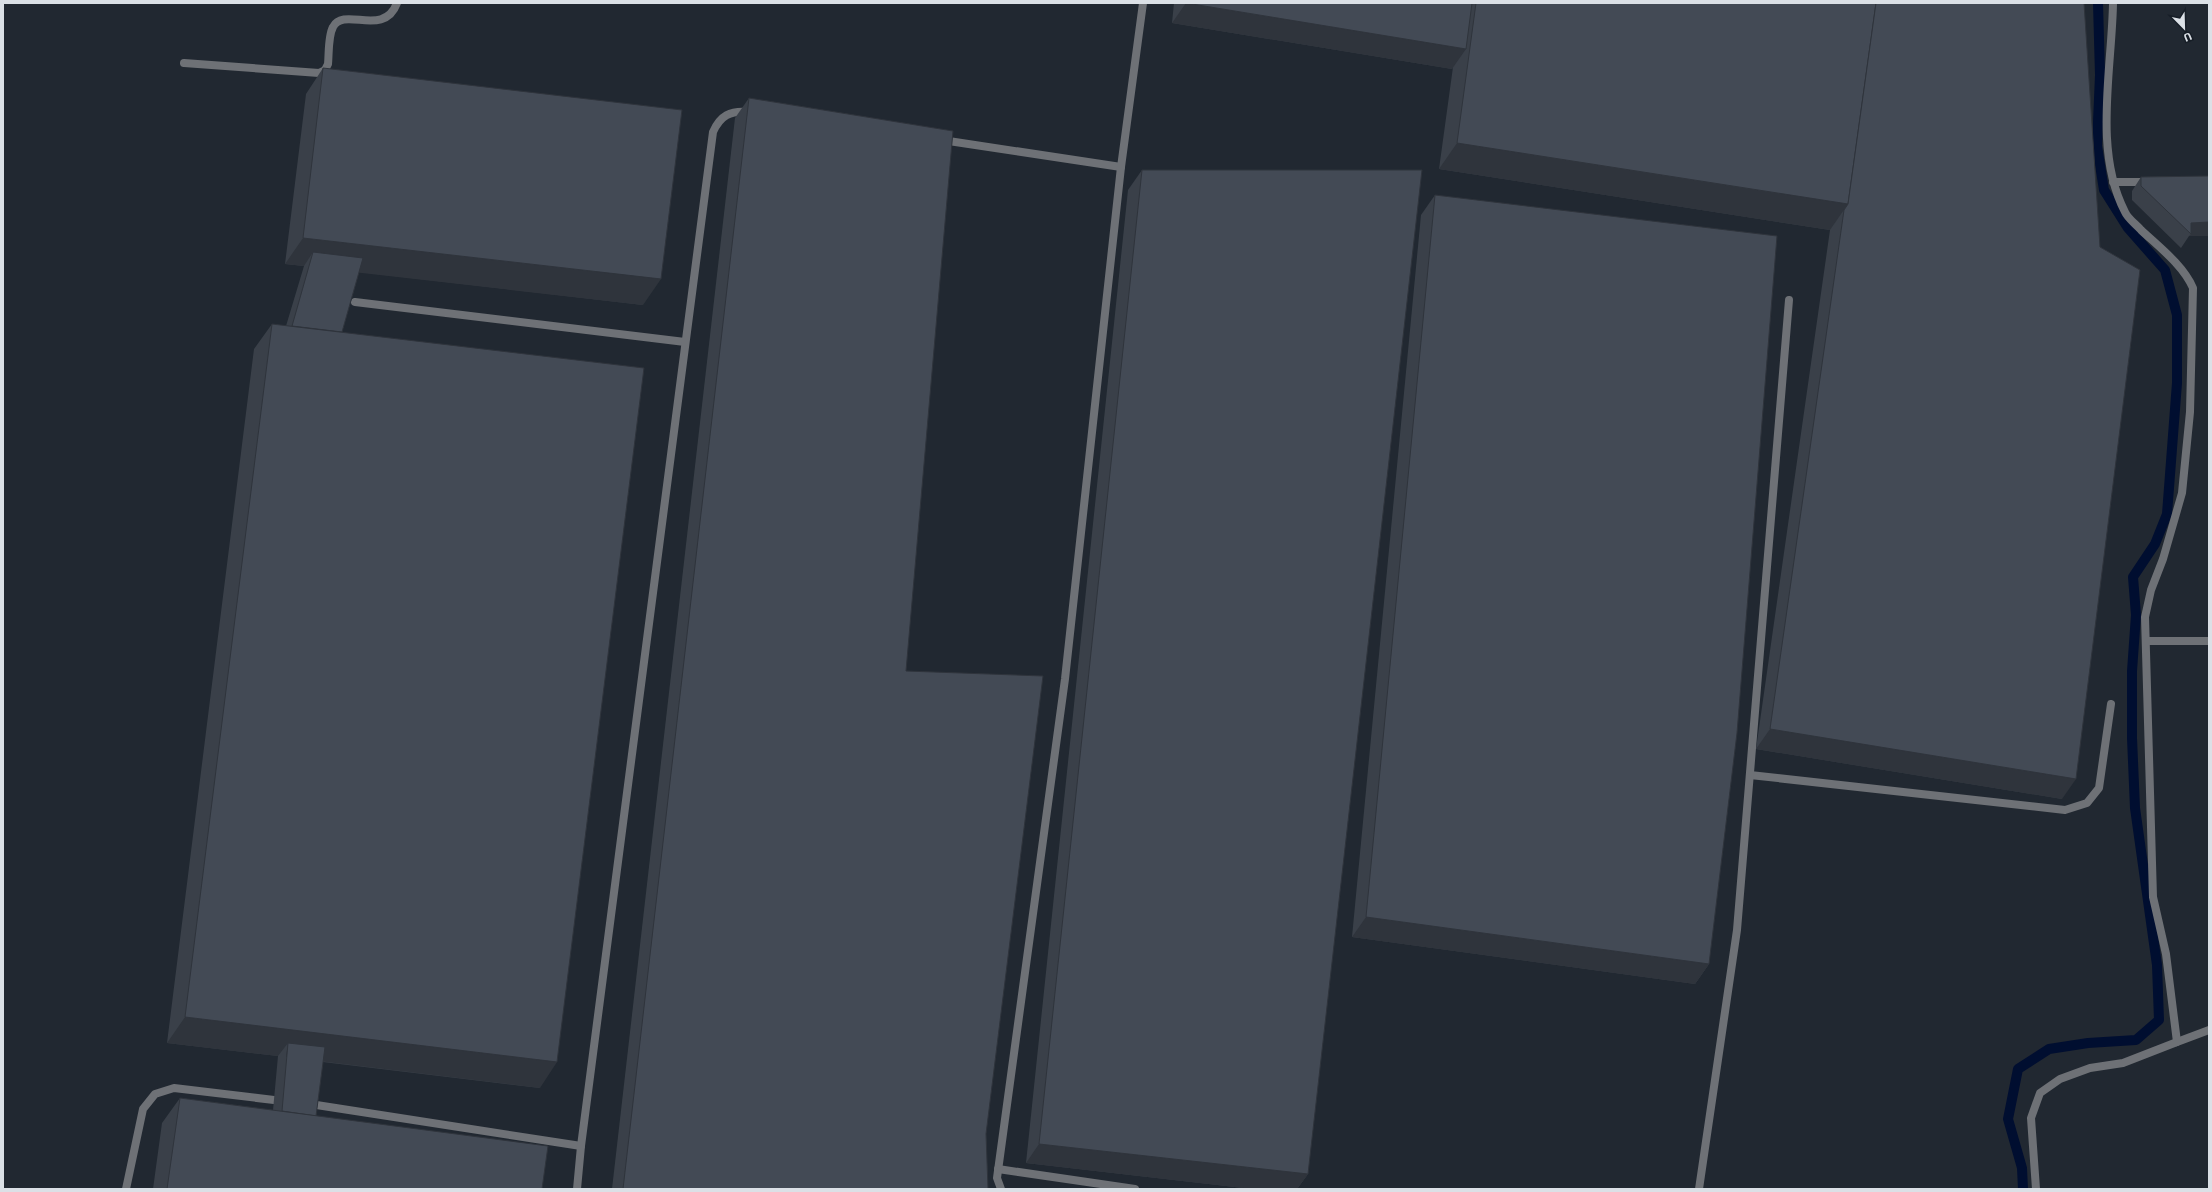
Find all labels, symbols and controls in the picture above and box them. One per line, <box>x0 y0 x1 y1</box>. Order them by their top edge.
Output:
north arrow <box>2164 8 2204 48</box>
text: U <box>2182 30 2194 45</box>

